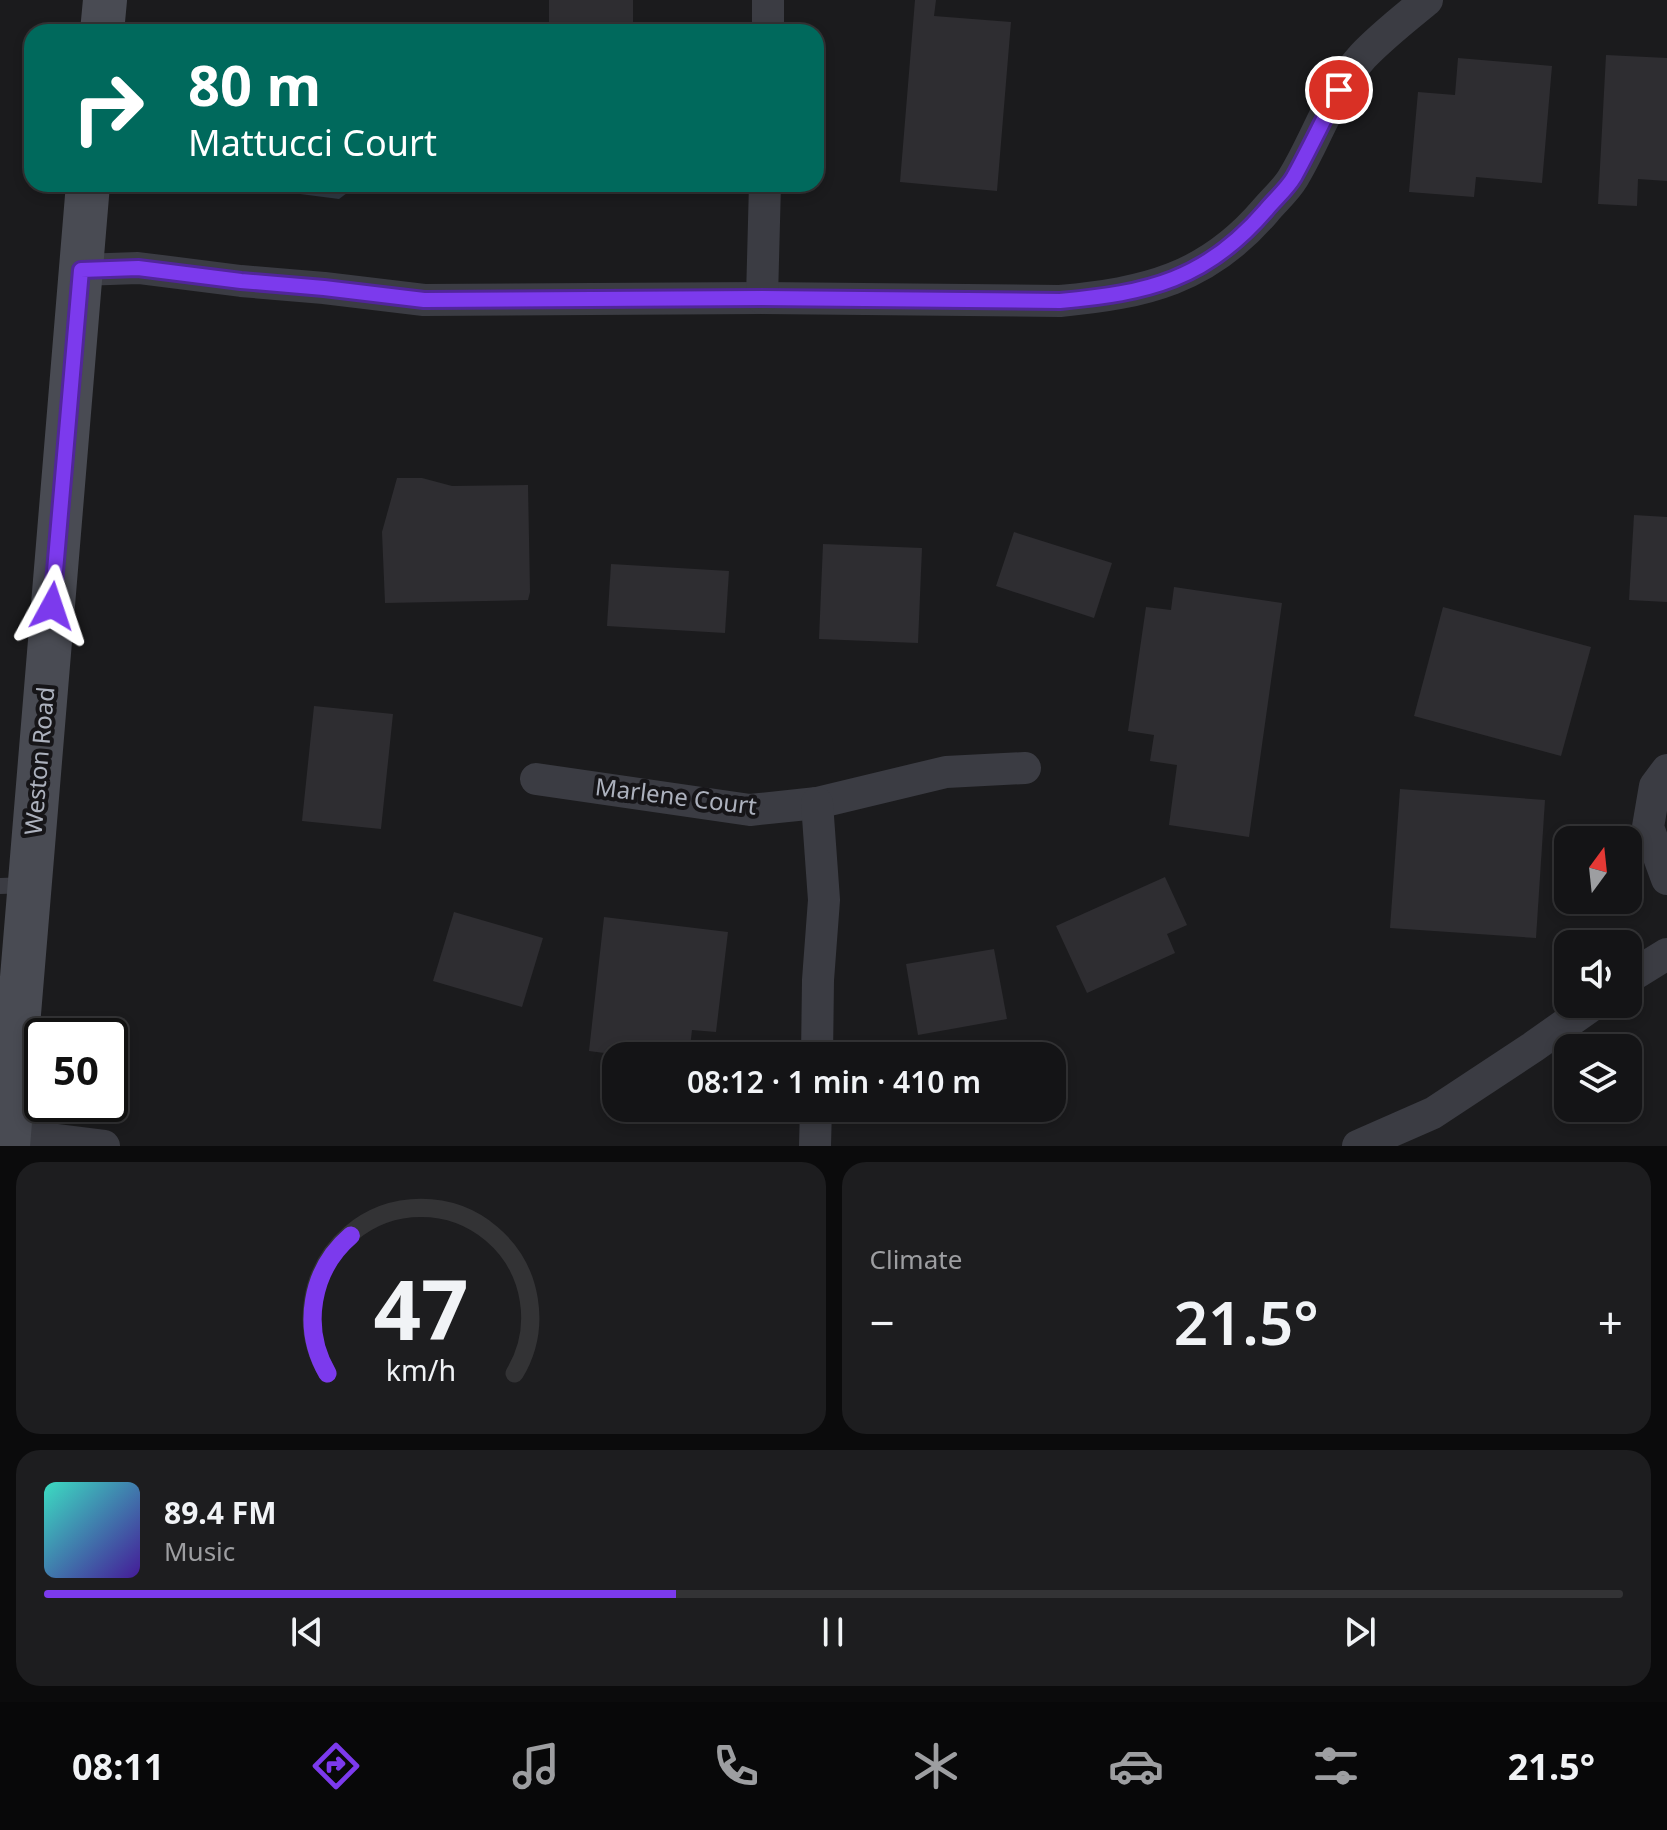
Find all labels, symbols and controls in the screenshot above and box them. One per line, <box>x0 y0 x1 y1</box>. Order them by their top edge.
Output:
text: 80 m <box>188 46 321 122</box>
icon: right <box>56 56 160 160</box>
pin <box>1305 56 1373 124</box>
icon: arrive <box>1317 68 1361 112</box>
text: Mattucci Court <box>188 118 437 167</box>
position arrow <box>10 564 94 648</box>
street label: Weston Road <box>16 685 61 836</box>
street label: Marlene Court <box>593 769 759 822</box>
north arrow <box>1554 826 1642 914</box>
map controls <box>1554 826 1642 1122</box>
button: sound <box>1554 930 1642 1018</box>
speed limit sign: 50 <box>24 1018 128 1122</box>
button: layers <box>1554 1034 1642 1122</box>
text: 08:12 · 1 min · 410 m <box>687 1061 981 1102</box>
text: Climate <box>870 1241 962 1277</box>
text: 47 <box>373 1251 468 1364</box>
text: 21.5° <box>1174 1281 1319 1363</box>
text: − <box>870 1292 895 1352</box>
text: + <box>1598 1292 1623 1352</box>
text: km/h <box>386 1350 456 1389</box>
text: 89.4 FM <box>164 1492 276 1533</box>
text: Music <box>164 1533 235 1569</box>
icon: previous <box>285 1610 329 1654</box>
icon: pause <box>811 1610 855 1654</box>
icon: next <box>1338 1610 1382 1654</box>
icon: directions <box>308 1738 364 1794</box>
icon: music <box>508 1738 564 1794</box>
icon: phone <box>708 1738 764 1794</box>
icon: climate <box>908 1738 964 1794</box>
icon: car <box>1108 1738 1164 1794</box>
icon: filters <box>1308 1738 1364 1794</box>
text: 08:11 <box>72 1742 164 1791</box>
text: 21.5° <box>1508 1742 1595 1791</box>

